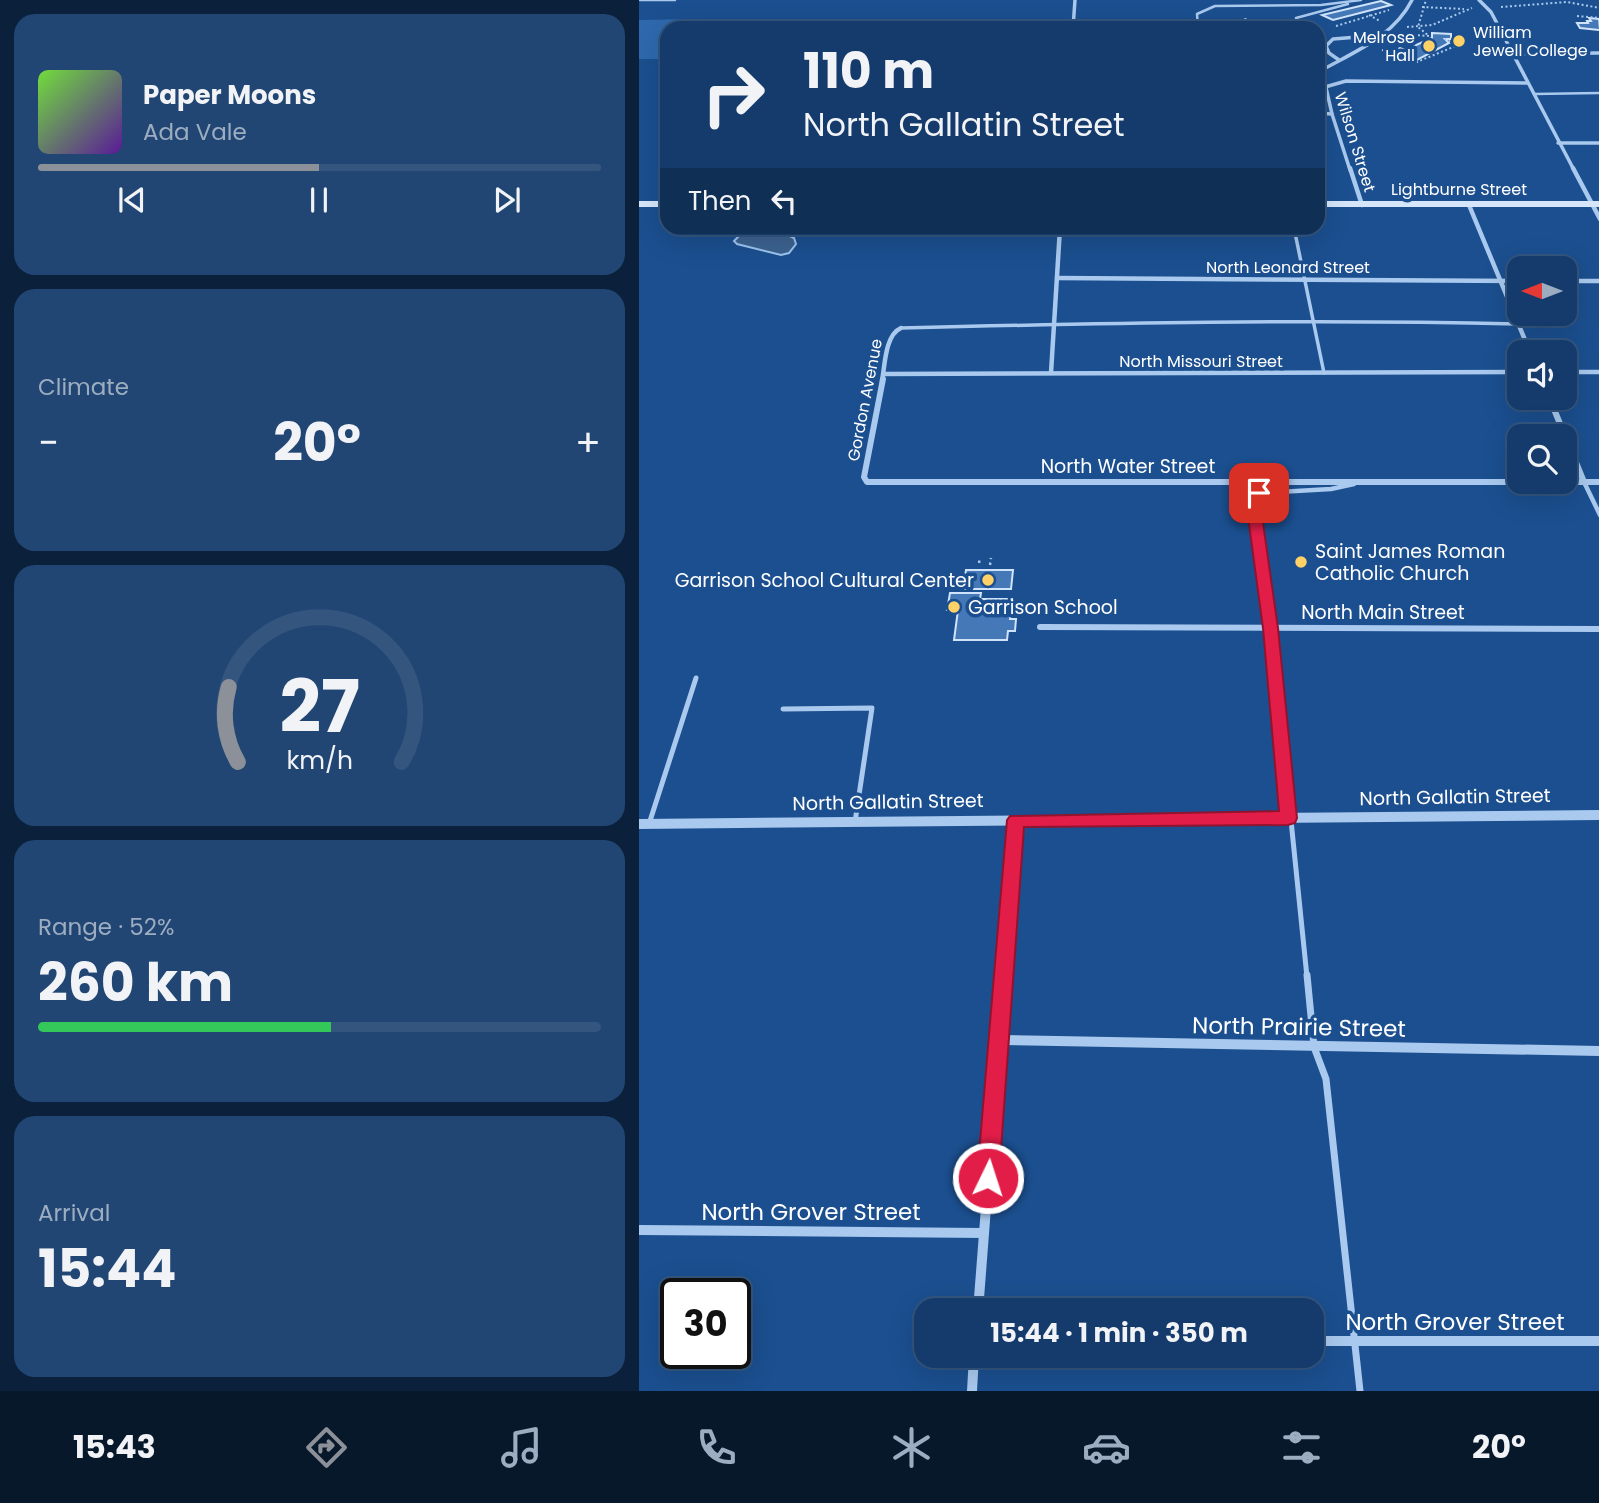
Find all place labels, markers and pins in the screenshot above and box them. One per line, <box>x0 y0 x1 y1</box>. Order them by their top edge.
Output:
place label: William Jewell College <box>1473 21 1588 62</box>
place label: Melrose Hall <box>1353 26 1415 67</box>
marker: William Jewell College <box>1451 33 1467 49</box>
marker: Melrose Hall <box>1421 38 1437 54</box>
pin <box>1229 463 1289 523</box>
place label: Saint James Roman Catholic Church <box>1315 538 1505 587</box>
marker: Saint James Roman Catholic Church <box>1293 554 1309 570</box>
place label: Garrison School Cultural Center <box>675 567 974 594</box>
marker: Garrison School Cultural Center <box>980 572 996 588</box>
place label: Garrison School <box>968 594 1118 621</box>
marker: Garrison School <box>946 599 962 615</box>

